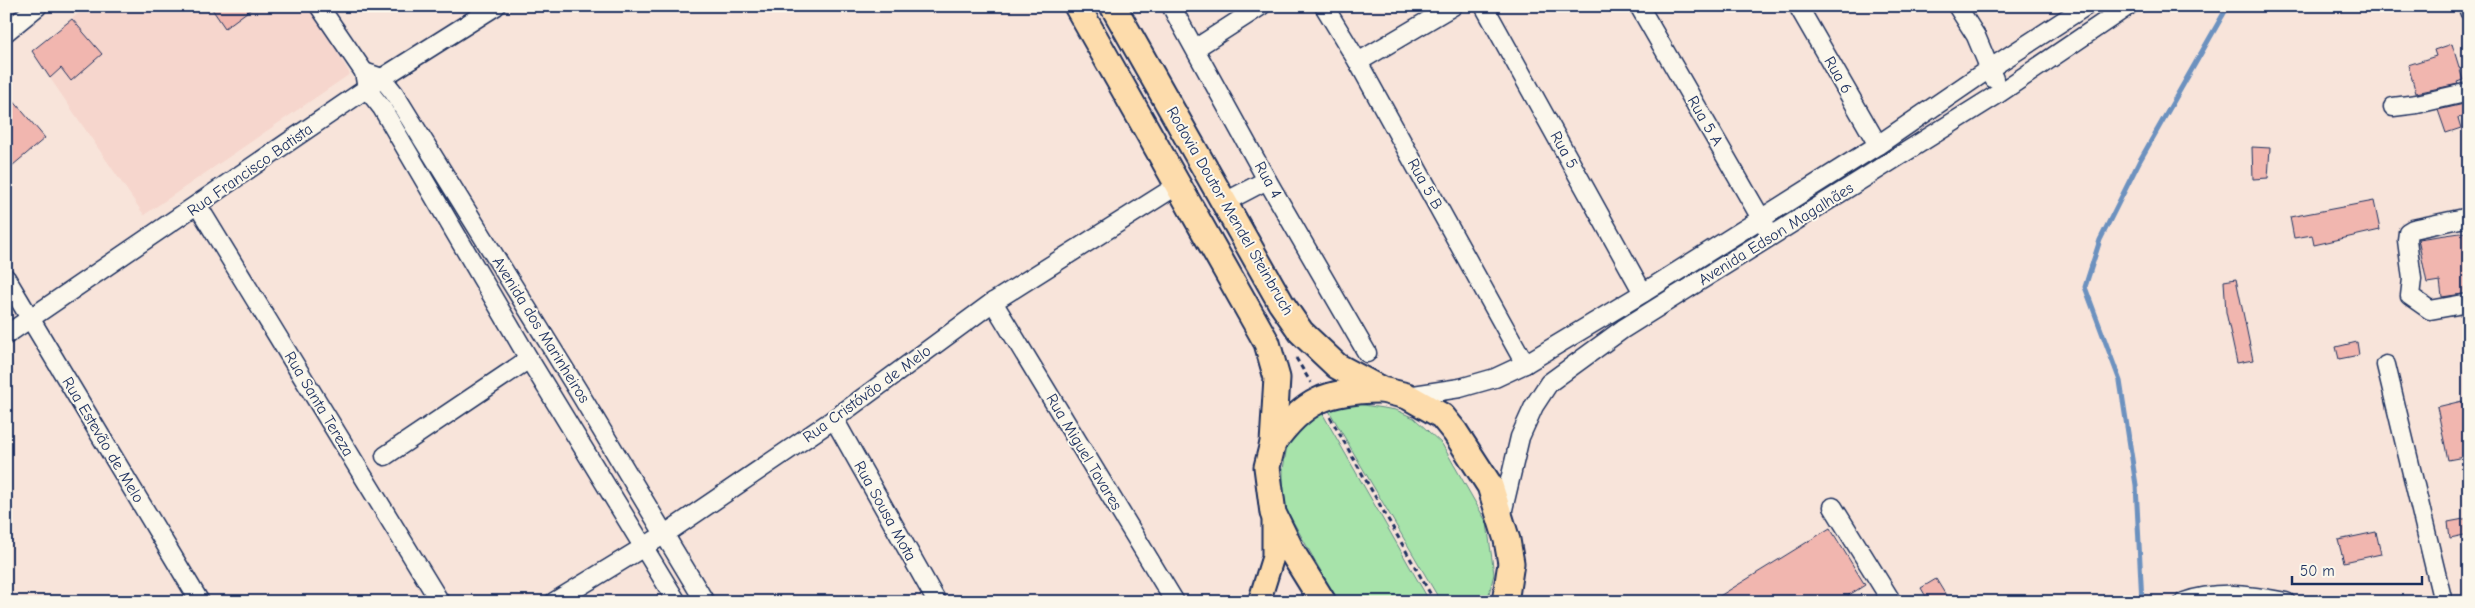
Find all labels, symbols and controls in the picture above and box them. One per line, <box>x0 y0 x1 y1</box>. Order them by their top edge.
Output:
street label: Rua 6 <box>1820 53 1856 97</box>
street label: Rua 5 A <box>1684 93 1726 149</box>
street label: Rodovia Doutor Mendel Steinbruch <box>1163 103 1297 319</box>
street label: Rua Francisco Batista <box>184 120 316 220</box>
street label: Rua 5 <box>1546 128 1582 172</box>
street label: Rua 5 B <box>1404 155 1446 213</box>
street label: Rua 4 <box>1251 159 1285 201</box>
street label: Avenida Edson Magalhães <box>1695 179 1857 289</box>
street label: Avenida dos Marinheiros <box>489 254 594 407</box>
street label: Rua Cristóvão de Melo <box>799 342 935 446</box>
street label: Rua Santa Tereza <box>281 348 357 460</box>
street label: Rua Estevão de Melo <box>58 374 148 506</box>
street label: Rua Miguel Tavares <box>1042 391 1126 514</box>
street label: Rua Sousa Mota <box>850 458 920 564</box>
scale bar <box>2292 553 2422 585</box>
text: 50 m <box>2300 562 2335 580</box>

